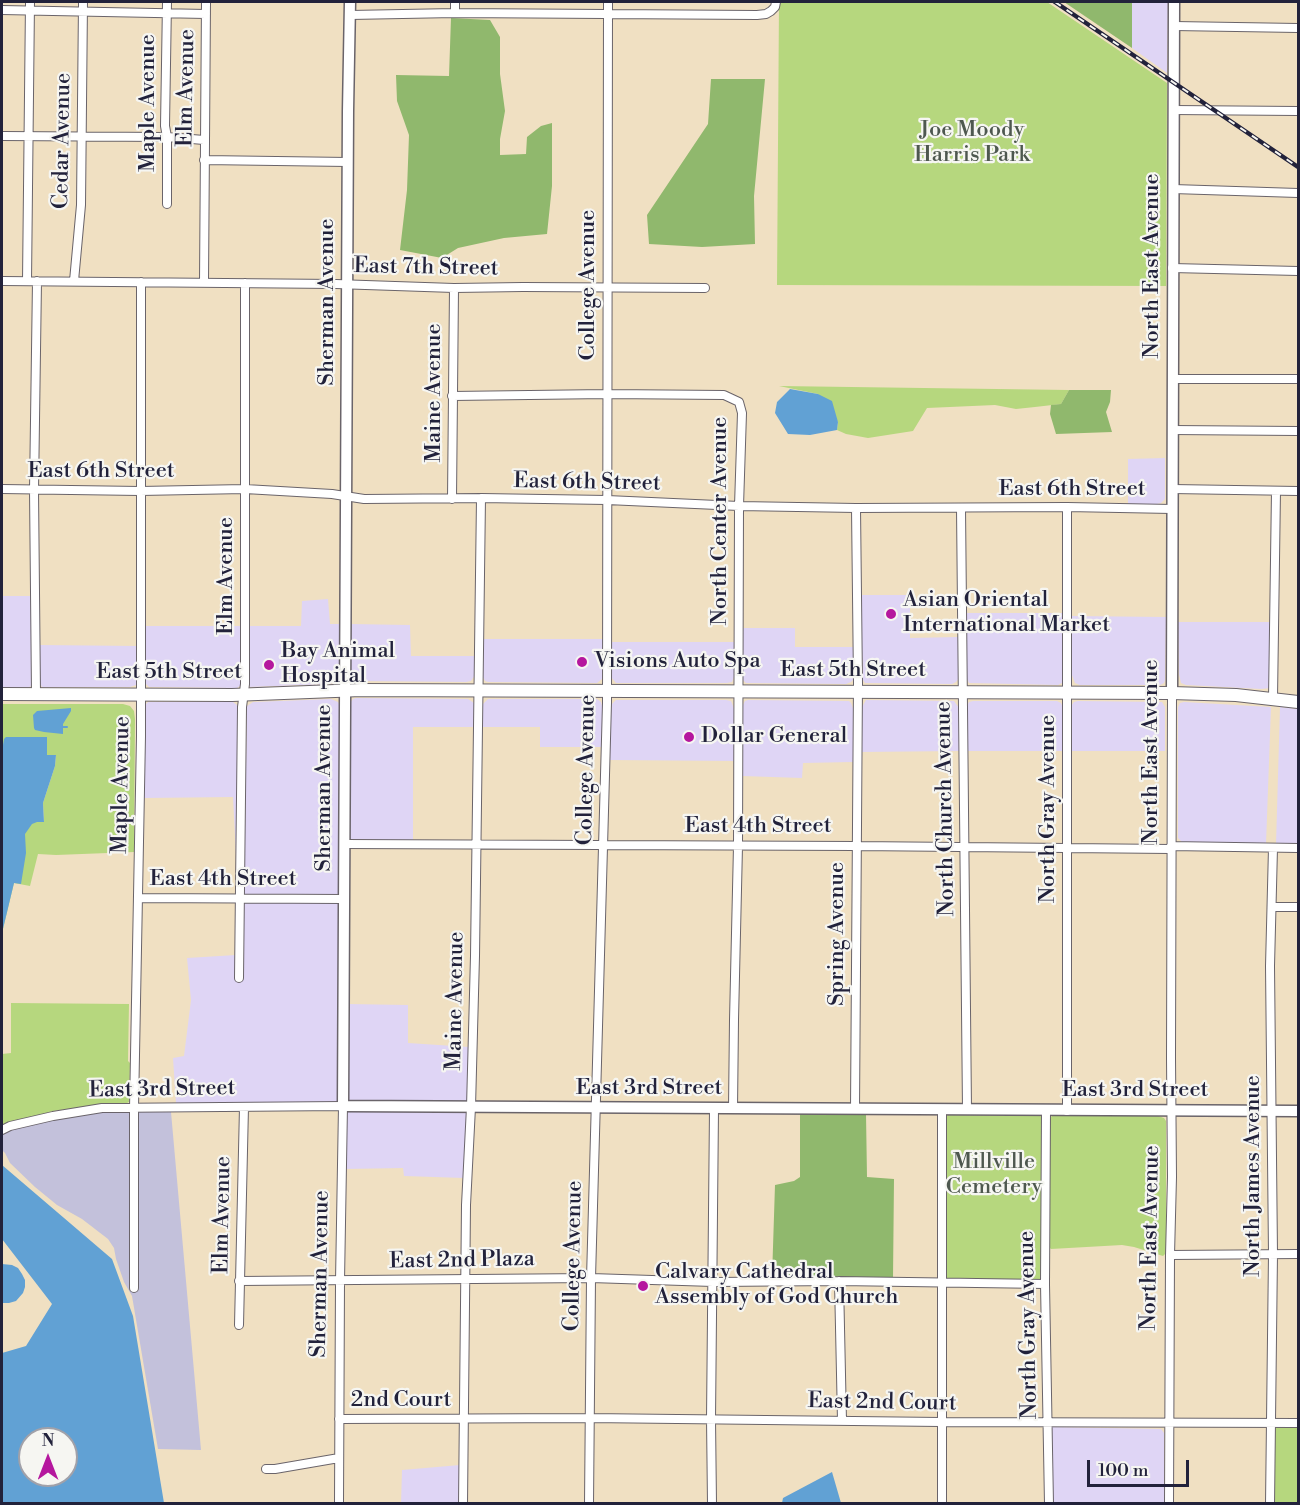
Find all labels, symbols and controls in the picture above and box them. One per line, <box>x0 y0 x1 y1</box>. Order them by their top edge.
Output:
street label: Elm Avenue <box>173 29 201 147</box>
street label: Maple Avenue <box>136 34 162 172</box>
street label: Cedar Avenue <box>49 73 77 209</box>
park label: Joe Moody Harris Park <box>914 118 1030 170</box>
street label: North East Avenue <box>1140 173 1166 359</box>
street label: College Avenue <box>576 210 602 360</box>
street label: Sherman Avenue <box>315 218 341 386</box>
street label: East 7th Street <box>353 254 499 282</box>
street label: Maine Avenue <box>422 323 448 463</box>
street label: North Center Avenue <box>708 417 734 625</box>
street label: East 6th Street <box>27 459 175 485</box>
street label: East 6th Street <box>513 469 661 497</box>
street label: East 6th Street <box>998 477 1146 503</box>
street label: Elm Avenue <box>214 517 240 635</box>
place label: Asian Oriental International Market <box>903 588 1110 640</box>
marker: Asian Oriental International Market <box>884 607 898 621</box>
place label: Bay Animal Hospital <box>281 639 395 690</box>
place label: Visions Auto Spa <box>594 649 761 675</box>
marker: Visions Auto Spa <box>575 655 589 669</box>
marker: Bay Animal Hospital <box>262 658 276 672</box>
street label: East 5th Street <box>780 658 926 684</box>
street label: North East Avenue <box>1139 659 1165 845</box>
street label: East 5th Street <box>96 660 242 686</box>
street label: College Avenue <box>572 694 602 846</box>
street label: North Church Avenue <box>931 701 961 917</box>
street label: Sherman Avenue <box>312 704 338 872</box>
street label: North Gray Avenue <box>1036 715 1062 903</box>
street label: Maple Avenue <box>108 716 136 854</box>
place label: Dollar General <box>701 724 847 750</box>
marker: Dollar General <box>682 730 696 744</box>
street label: East 4th Street <box>684 814 832 840</box>
street label: Spring Avenue <box>825 862 851 1006</box>
street label: East 4th Street <box>149 867 297 893</box>
street label: Maine Avenue <box>442 931 470 1071</box>
street label: North James Avenue <box>1241 1075 1267 1277</box>
street label: East 3rd Street <box>88 1076 236 1104</box>
street label: East 3rd Street <box>576 1076 722 1102</box>
street label: East 3rd Street <box>1062 1078 1208 1104</box>
street label: North East Avenue <box>1136 1145 1166 1331</box>
park label: Millville Cemetery <box>946 1150 1042 1202</box>
street label: Elm Avenue <box>209 1156 237 1274</box>
street label: College Avenue <box>559 1180 589 1332</box>
street label: Sherman Avenue <box>306 1190 336 1358</box>
street label: North Gray Avenue <box>1014 1230 1044 1420</box>
street label: East 2nd Plaza <box>389 1247 535 1275</box>
place label: Calvary Cathedral Assembly of God Church <box>655 1260 898 1312</box>
marker: Calvary Cathedral Assembly of God Church <box>636 1279 650 1293</box>
street label: 2nd Court <box>351 1388 451 1414</box>
street label: East 2nd Court <box>807 1389 957 1417</box>
north arrow <box>18 1427 78 1487</box>
text: N <box>42 1431 54 1451</box>
scale bar <box>1090 1448 1192 1486</box>
text: 100 m <box>1098 1459 1149 1482</box>

